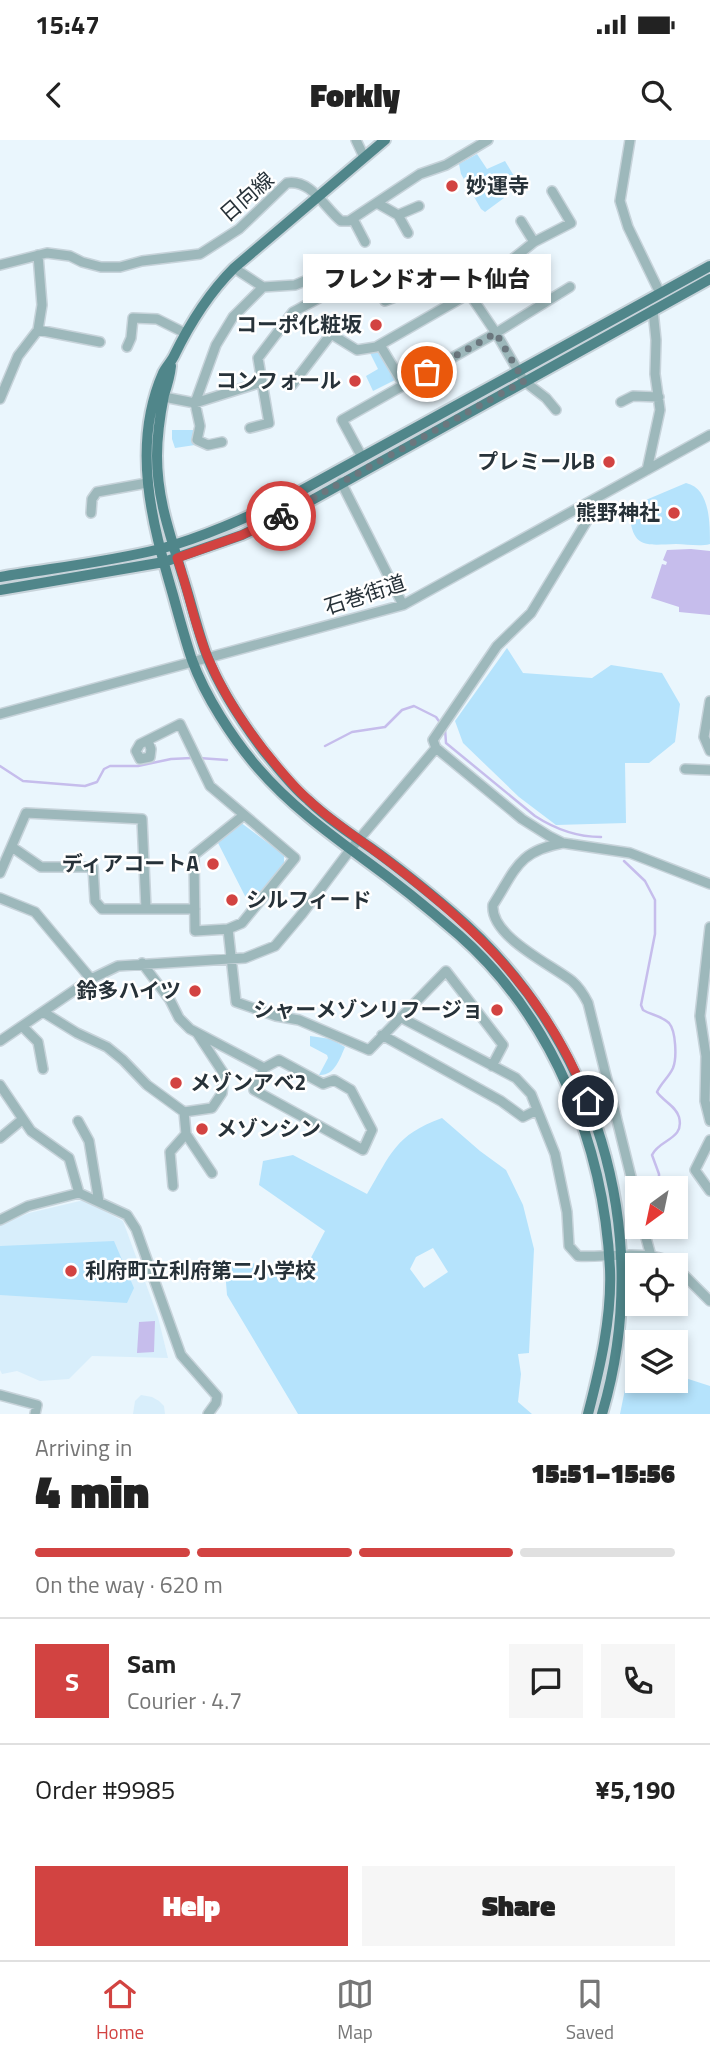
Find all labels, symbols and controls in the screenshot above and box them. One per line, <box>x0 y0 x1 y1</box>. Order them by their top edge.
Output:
text: 15:47 <box>35 5 100 44</box>
text: Forkly <box>310 71 400 119</box>
icon: back <box>35 76 73 114</box>
icon: search <box>637 76 675 114</box>
street label: 日向線 <box>212 164 281 229</box>
place label: 妙運寺 <box>466 169 529 201</box>
marker: 妙運寺 <box>444 178 460 194</box>
callout: フレンドオート仙台 <box>303 253 551 302</box>
text: フレンドオート仙台 <box>324 261 531 296</box>
place label: コーポ化粧坂 <box>236 308 362 340</box>
marker: コーポ化粧坂 <box>368 317 384 333</box>
pin <box>397 342 457 402</box>
icon: bag <box>408 353 446 391</box>
place label: コンフォール <box>216 364 341 396</box>
marker: コンフォール <box>347 373 363 389</box>
place label: プレミールB <box>477 445 595 477</box>
marker: プレミールB <box>601 454 617 470</box>
courier <box>246 481 316 551</box>
place label: 熊野神社 <box>576 496 660 528</box>
icon: bike <box>262 497 300 535</box>
marker: 熊野神社 <box>666 505 682 521</box>
street label: 石巻街道 <box>320 566 410 622</box>
place label: ディアコートA <box>62 847 199 879</box>
marker: ディアコートA <box>205 856 221 872</box>
place label: シルフィード <box>246 883 372 915</box>
marker: シルフィード <box>224 892 240 908</box>
place label: 鈴多ハイツ <box>76 974 181 1006</box>
marker: 鈴多ハイツ <box>187 983 203 999</box>
place label: シャーメゾンリフージョ <box>253 993 483 1025</box>
marker: シャーメゾンリフージョ <box>489 1002 505 1018</box>
place label: メゾンアベ2 <box>190 1066 306 1098</box>
pin <box>558 1071 618 1131</box>
marker: メゾンアベ2 <box>168 1075 184 1091</box>
icon: home <box>569 1082 607 1120</box>
place label: メゾンシン <box>216 1112 321 1144</box>
marker: メゾンシン <box>194 1121 210 1137</box>
north arrow <box>625 1176 688 1239</box>
map controls <box>625 1176 688 1393</box>
button: locate <box>625 1253 688 1316</box>
place label: 利府町立利府第二小学校 <box>85 1254 316 1286</box>
marker: 利府町立利府第二小学校 <box>63 1263 79 1279</box>
button: layers <box>625 1330 688 1393</box>
text: Arriving in <box>35 1430 132 1465</box>
text: 15:51–15:56 <box>531 1454 675 1493</box>
text: 4 min <box>35 1456 149 1526</box>
text: On the way · 620 m <box>35 1567 223 1602</box>
text: Sam <box>127 1644 176 1683</box>
button: chat <box>509 1644 583 1718</box>
button: phone <box>601 1644 675 1718</box>
text: S <box>65 1662 79 1701</box>
text: Courier · 4.7 <box>127 1683 242 1718</box>
text: Order #9985 <box>35 1770 175 1809</box>
text: ¥5,190 <box>595 1770 675 1809</box>
button: Help <box>35 1866 348 1946</box>
button: Share <box>362 1866 675 1946</box>
tab: Home <box>96 1975 144 2046</box>
tab: Map <box>336 1975 374 2046</box>
tab: Saved <box>566 1975 614 2046</box>

